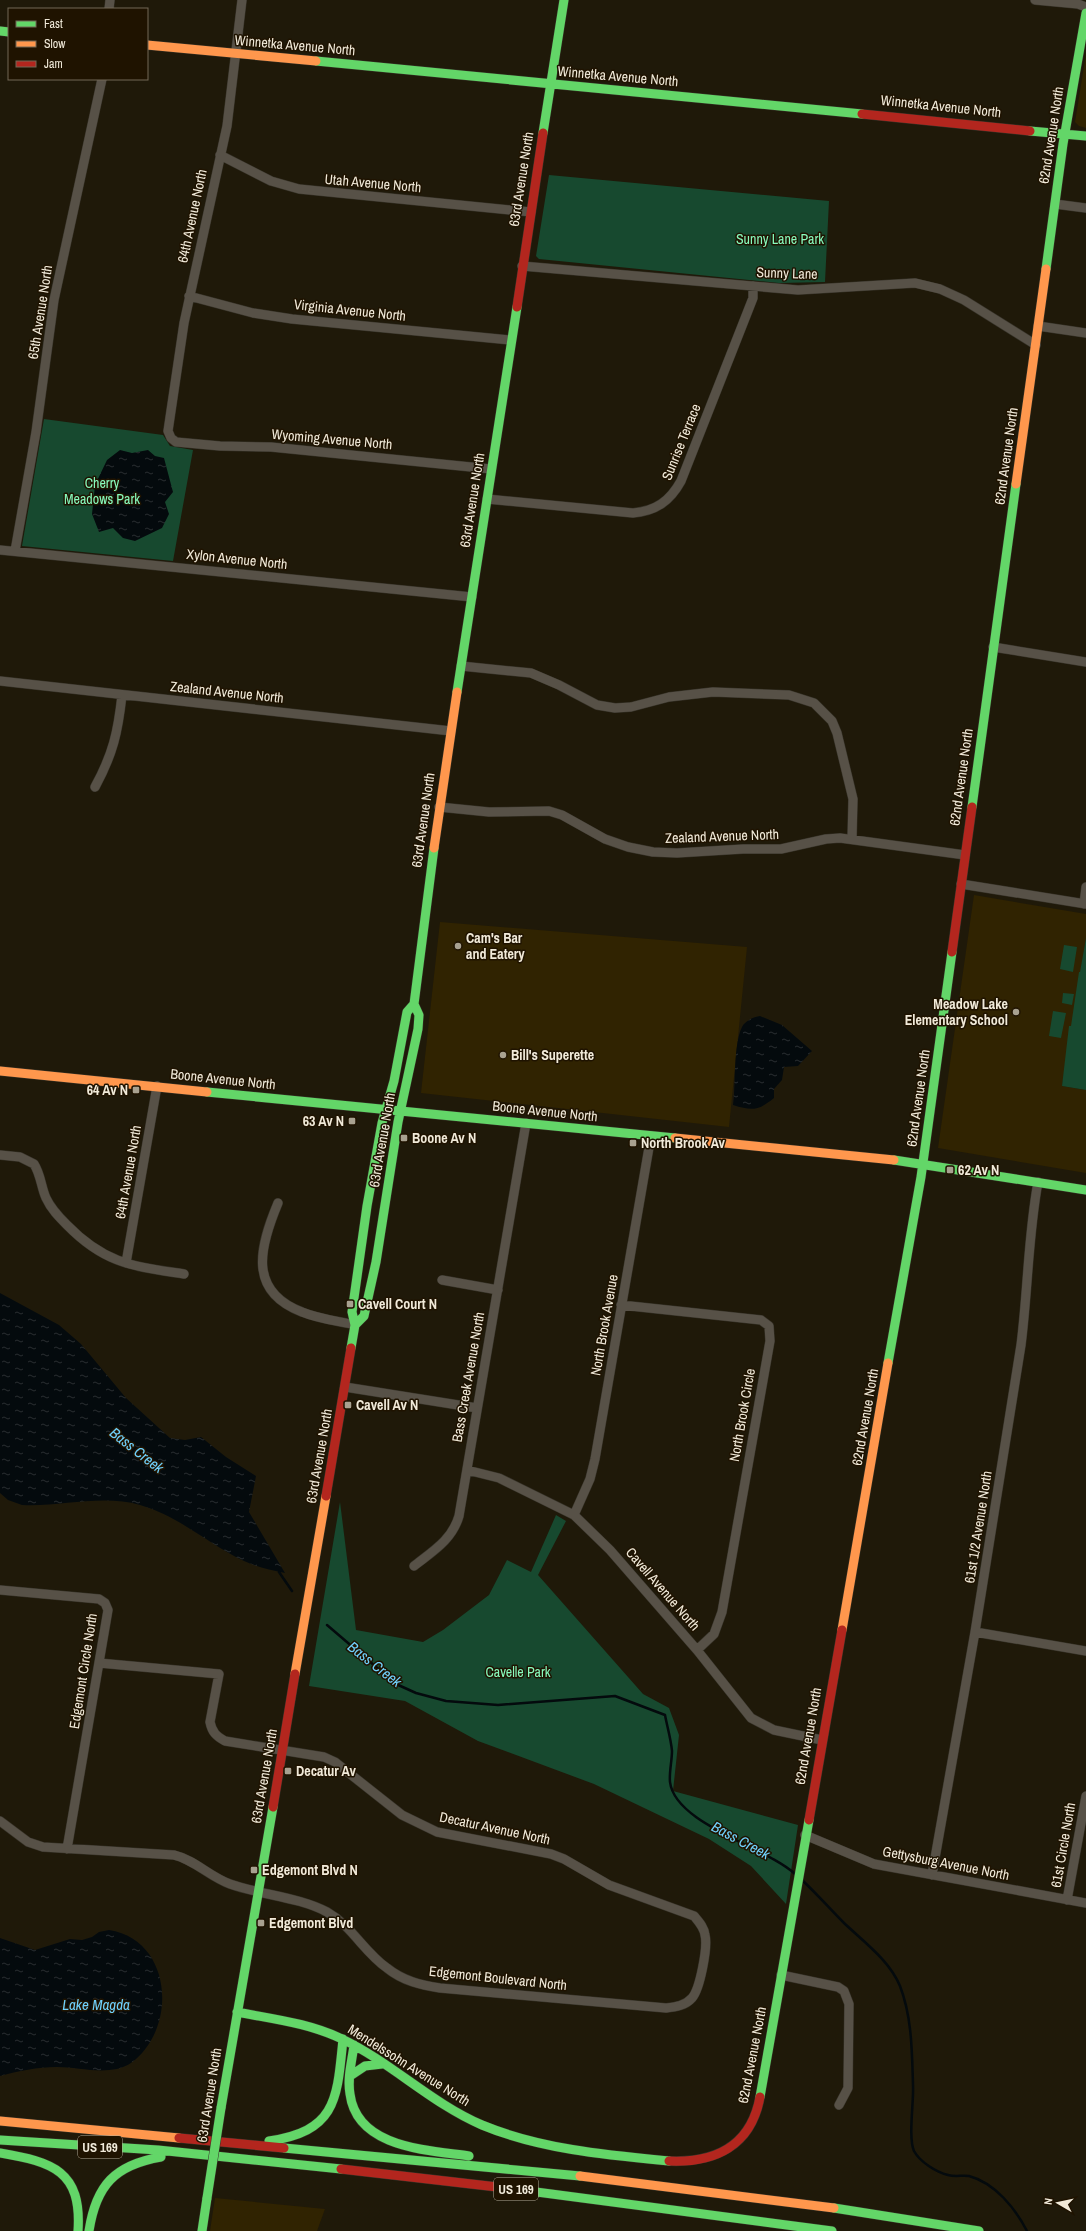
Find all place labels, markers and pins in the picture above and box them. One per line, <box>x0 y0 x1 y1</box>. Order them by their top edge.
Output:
place label: Cam's Bar and Eatery <box>466 929 525 963</box>
marker: Cam's Bar and Eatery <box>453 941 463 951</box>
place label: Meadow Lake Elementary School <box>905 995 1008 1029</box>
marker: Meadow Lake Elementary School <box>1011 1007 1021 1017</box>
place label: Bill's Superette <box>511 1046 594 1064</box>
marker: Bill's Superette <box>498 1050 508 1060</box>
place label: 64 Av N <box>87 1081 128 1099</box>
marker: 64 Av N <box>131 1085 141 1095</box>
place label: 63 Av N <box>303 1112 344 1130</box>
marker: 63 Av N <box>347 1116 357 1126</box>
place label: Boone Av N <box>412 1129 476 1147</box>
marker: Boone Av N <box>399 1133 409 1143</box>
place label: North Brook Av <box>641 1134 726 1152</box>
marker: North Brook Av <box>628 1138 638 1148</box>
place label: 62 Av N <box>958 1161 999 1179</box>
marker: 62 Av N <box>945 1165 955 1175</box>
place label: Cavell Court N <box>358 1295 437 1313</box>
marker: Cavell Court N <box>345 1299 355 1309</box>
place label: Cavell Av N <box>356 1396 418 1414</box>
marker: Cavell Av N <box>343 1400 353 1410</box>
place label: Decatur Av <box>296 1762 356 1780</box>
marker: Decatur Av <box>283 1766 293 1776</box>
place label: Edgemont Blvd N <box>262 1861 358 1879</box>
marker: Edgemont Blvd N <box>249 1865 259 1875</box>
place label: Edgemont Blvd <box>269 1914 353 1932</box>
marker: Edgemont Blvd <box>256 1918 266 1928</box>

